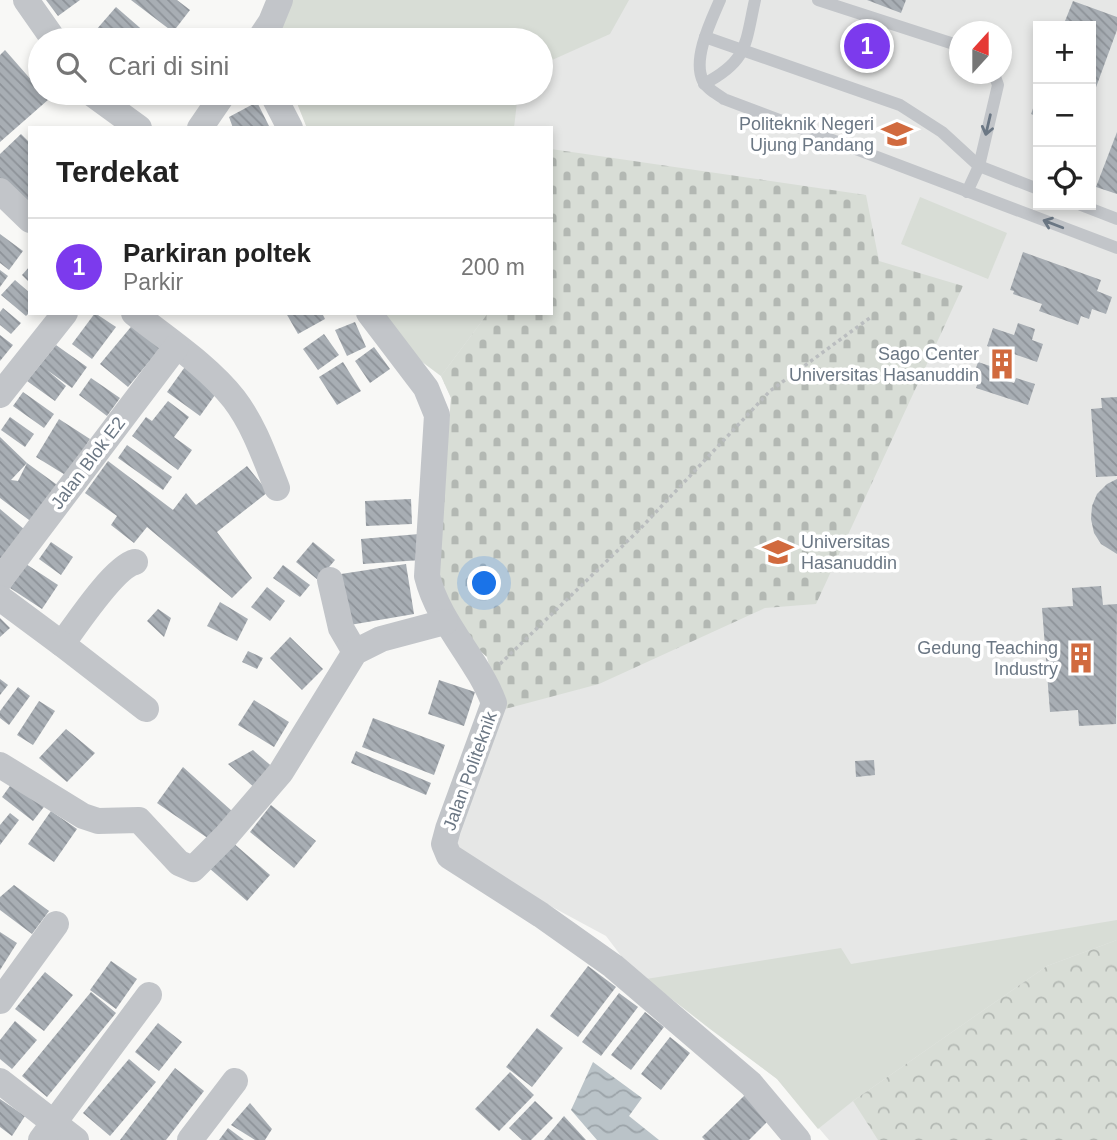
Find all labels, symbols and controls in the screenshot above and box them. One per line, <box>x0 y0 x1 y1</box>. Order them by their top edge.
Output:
pin: 1 <box>844 20 890 72</box>
north arrow <box>949 21 1012 84</box>
map controls <box>1033 21 1096 210</box>
button: + <box>1033 21 1096 84</box>
search box <box>28 28 553 105</box>
icon: search <box>52 48 90 86</box>
text: Cari di sini <box>108 51 229 81</box>
button: − <box>1033 84 1096 147</box>
place label: Politeknik Negeri Ujung Pandang <box>739 114 874 155</box>
one-way arrow <box>981 114 994 136</box>
school or university icon: Politeknik Negeri Ujung Pandang <box>880 117 914 151</box>
button: locate <box>1033 147 1096 210</box>
text: Terdekat <box>56 155 179 188</box>
one-way arrow <box>1043 217 1065 229</box>
text: Parkiran poltek <box>123 238 311 268</box>
text: 1 <box>73 254 85 280</box>
text: 200 m <box>461 254 525 280</box>
text: Parkir <box>123 269 183 295</box>
place label: Sago Center Universitas Hasanuddin <box>789 344 979 385</box>
building icon: Sago Center Universitas Hasanuddin <box>985 347 1019 381</box>
street label: Jalan Blok E2 <box>47 413 129 513</box>
place label: Universitas Hasanuddin <box>801 532 897 573</box>
school or university icon: Universitas Hasanuddin <box>761 535 795 569</box>
your location <box>467 566 501 600</box>
place label: Gedung Teaching Industry <box>917 638 1058 679</box>
building icon: Gedung Teaching Industry <box>1064 641 1098 675</box>
street label: Jalan Politeknik <box>439 708 501 833</box>

